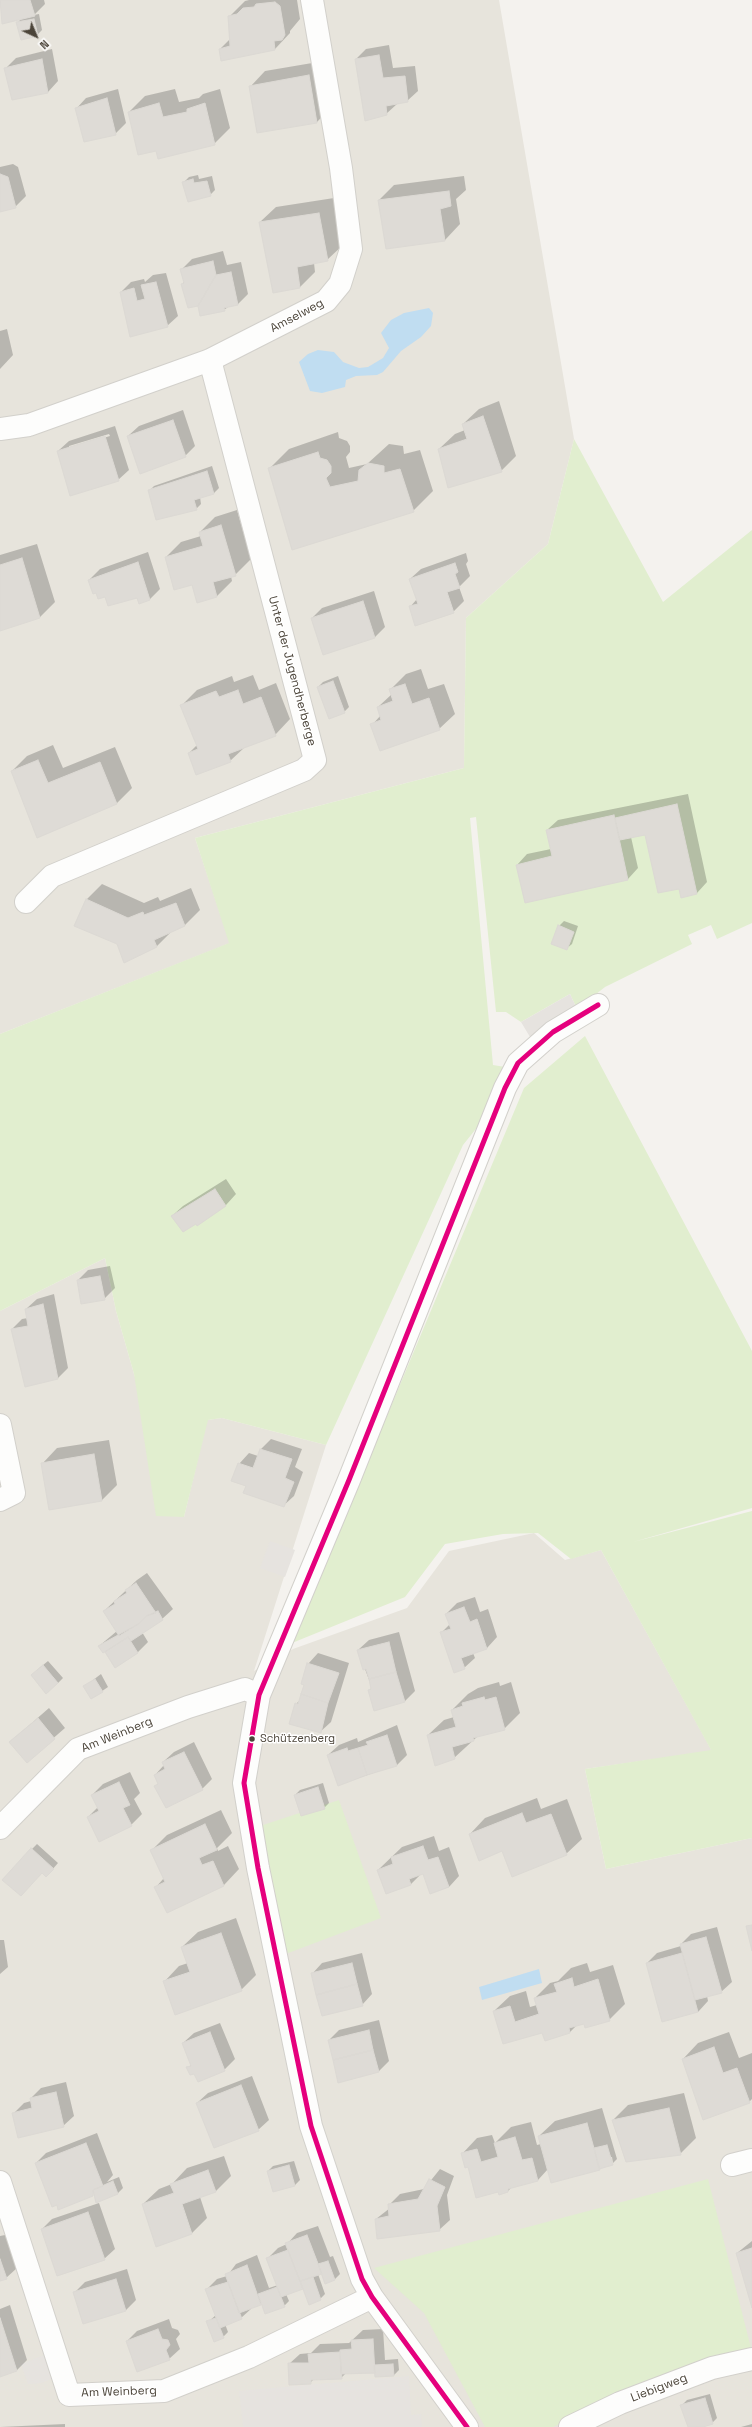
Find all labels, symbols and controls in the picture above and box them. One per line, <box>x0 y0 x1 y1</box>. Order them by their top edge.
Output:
north arrow <box>16 16 56 56</box>
text: N <box>37 37 52 52</box>
street label: Amselweg <box>268 296 326 336</box>
street label: Unter der Jugendherberge <box>265 594 319 748</box>
street label: Am Weinberg <box>79 1714 155 1756</box>
place label: Schützenberg <box>260 1732 335 1746</box>
marker: Schützenberg <box>247 1734 257 1744</box>
street label: Liebigweg <box>629 2371 689 2405</box>
street label: Am Weinberg <box>81 2383 157 2401</box>

